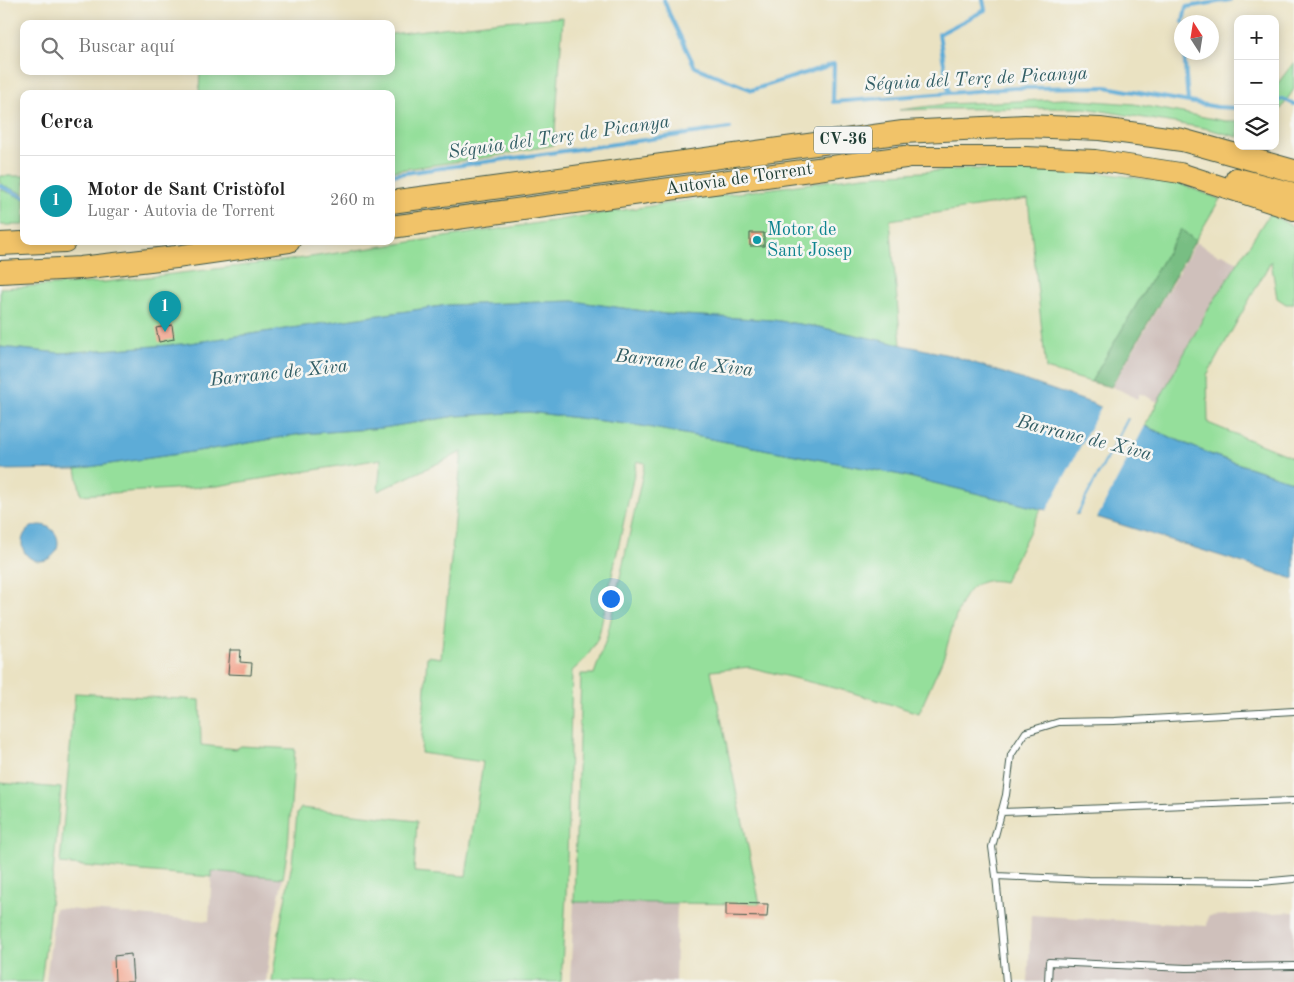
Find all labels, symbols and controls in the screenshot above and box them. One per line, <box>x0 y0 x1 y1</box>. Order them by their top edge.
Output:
north arrow <box>1174 15 1219 60</box>
map controls <box>1234 15 1279 150</box>
button: + <box>1234 15 1279 60</box>
search box <box>20 20 395 75</box>
icon: search <box>38 34 66 62</box>
text: Buscar aquí <box>78 38 174 57</box>
button: − <box>1234 60 1279 105</box>
water label: Séquia del Terç de Picanya <box>864 65 1088 95</box>
button: layers <box>1234 105 1279 150</box>
text: Cerca <box>40 112 93 133</box>
water label: Séquia del Terç de Picanya <box>447 113 671 163</box>
road number: CV-36 <box>814 126 872 154</box>
street label: Autovia de Torrent <box>664 160 814 198</box>
text: Motor de Sant Cristòfol <box>87 181 285 200</box>
text: 1 <box>51 193 61 209</box>
text: 260 m <box>330 193 375 209</box>
text: Lugar · Autovia de Torrent <box>87 204 275 220</box>
place label: Motor de Sant Josep <box>767 221 852 260</box>
marker: Motor de Sant Josep <box>751 234 763 246</box>
pin: 1 <box>149 291 181 332</box>
water label: Barranc de Xiva <box>613 347 754 381</box>
water label: Barranc de Xiva <box>208 357 349 391</box>
water label: Barranc de Xiva <box>1013 413 1154 465</box>
your location <box>598 586 624 612</box>

